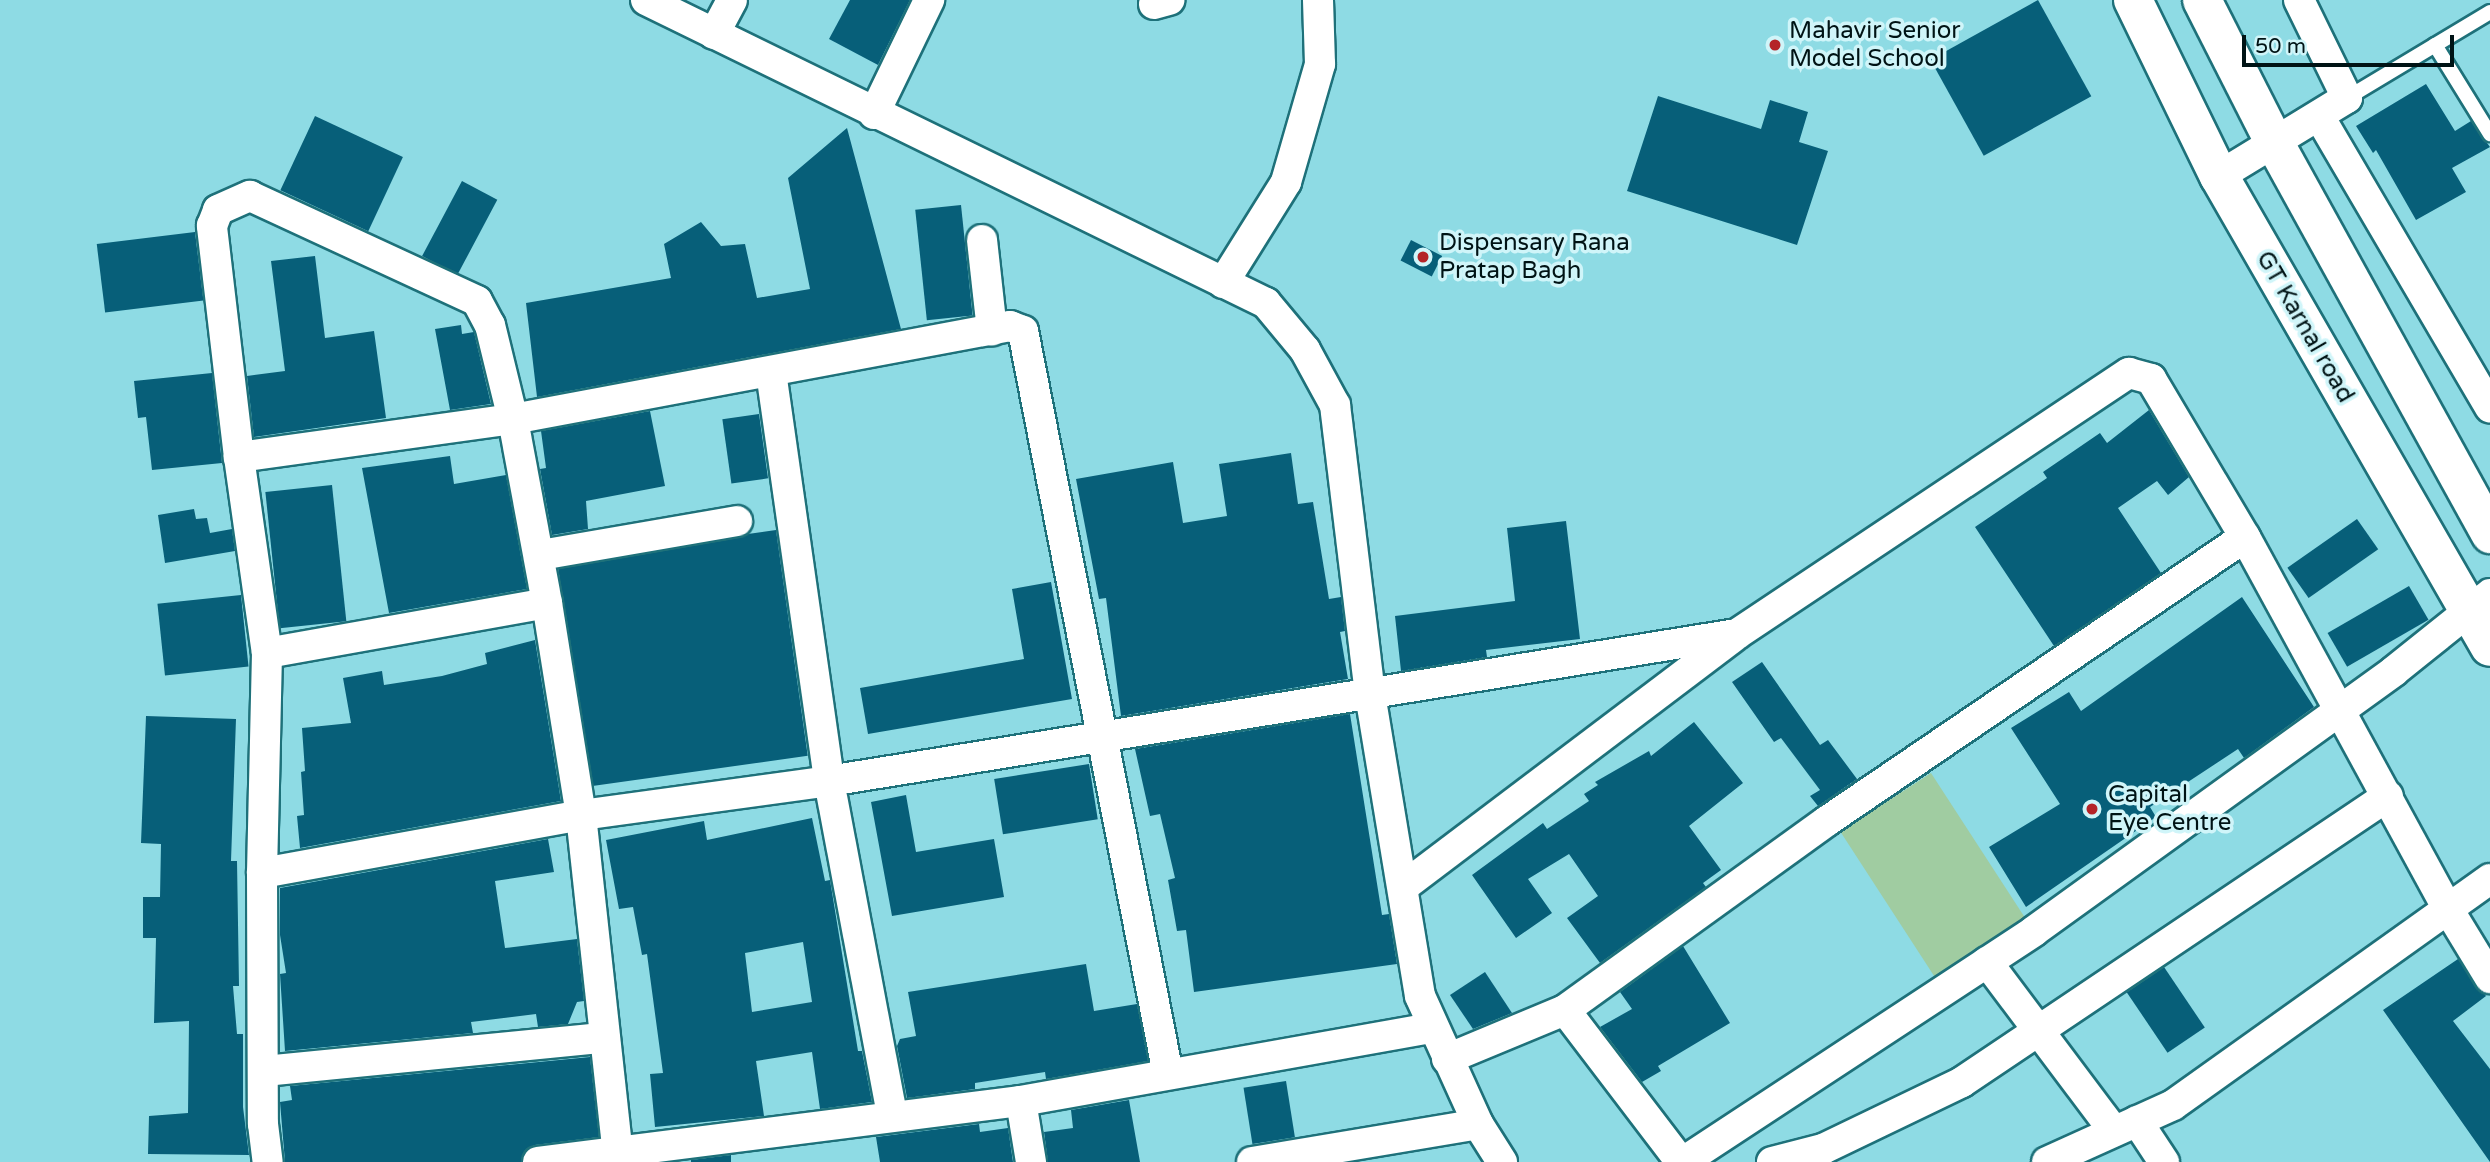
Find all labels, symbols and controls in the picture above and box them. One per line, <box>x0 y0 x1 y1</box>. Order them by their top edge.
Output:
place label: Mahavir Senior Model School <box>1789 17 1960 73</box>
scale bar <box>2245 21 2457 65</box>
text: 50 m <box>2255 34 2306 59</box>
marker: Mahavir Senior Model School <box>1767 37 1783 53</box>
place label: Dispensary Rana Pratap Bagh <box>1439 229 1630 285</box>
street label: GT Karnal road <box>2250 246 2360 408</box>
marker: Dispensary Rana Pratap Bagh <box>1413 247 1433 267</box>
place label: Capital Eye Centre <box>2108 781 2231 837</box>
marker: Capital Eye Centre <box>2082 799 2102 819</box>

